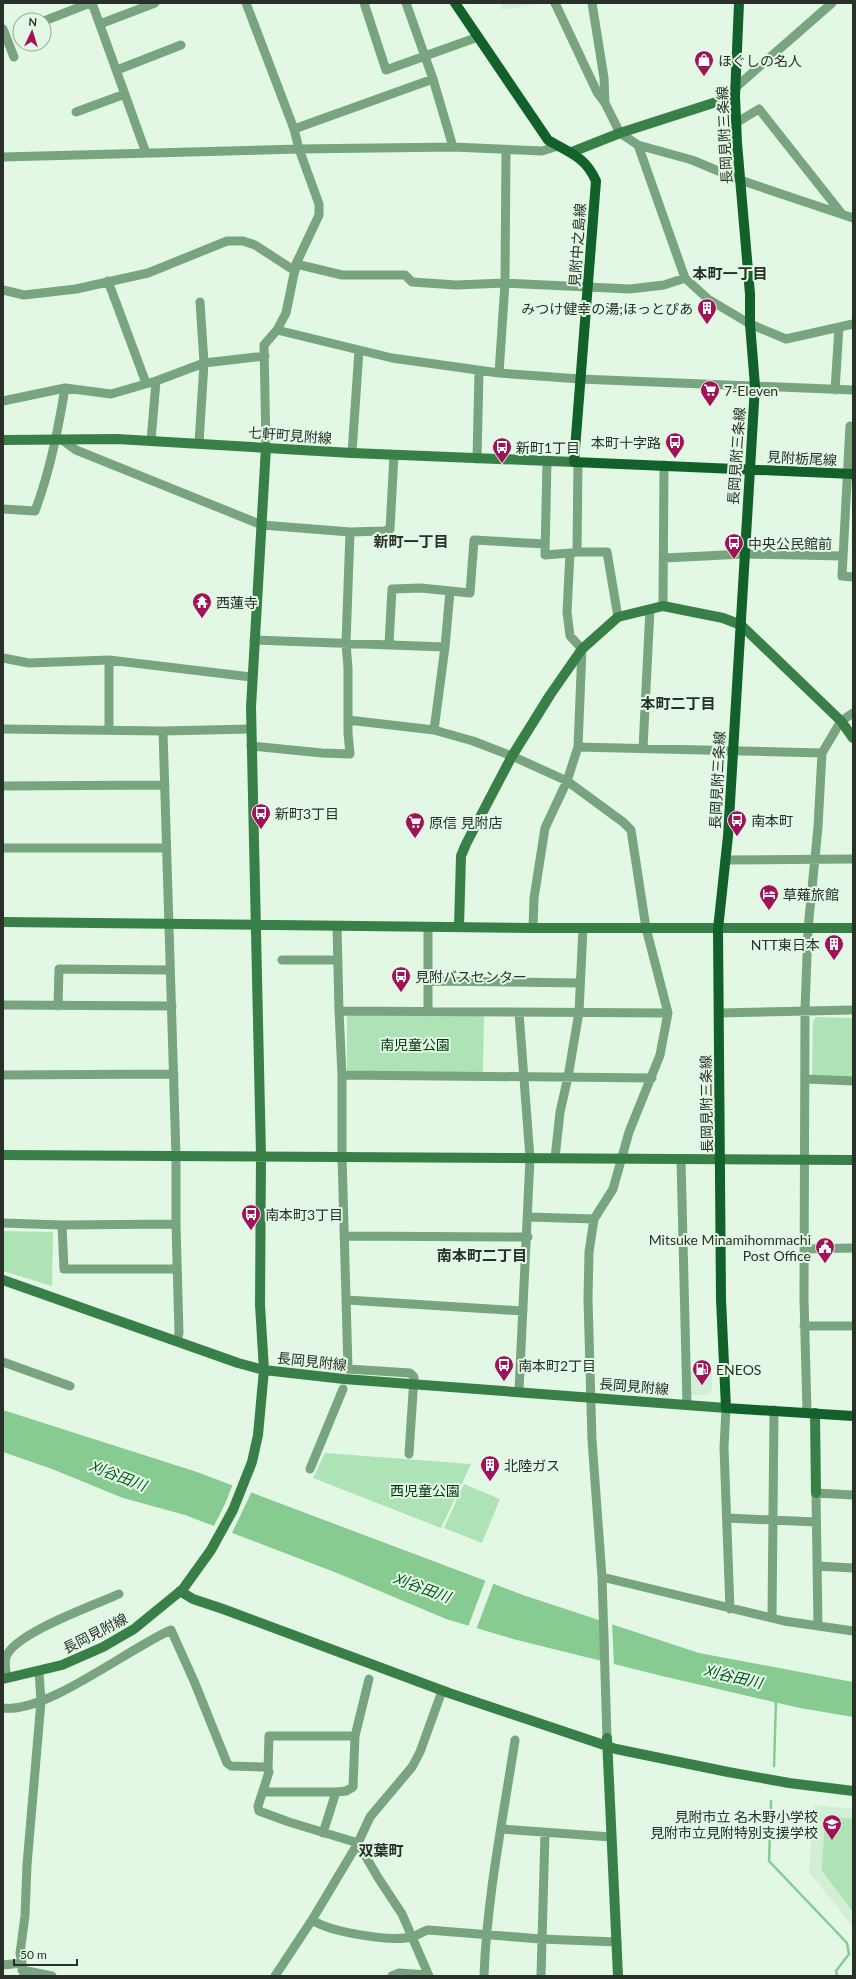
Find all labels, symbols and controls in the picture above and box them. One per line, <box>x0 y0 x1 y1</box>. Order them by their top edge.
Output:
north arrow <box>12 12 52 52</box>
text: N <box>28 15 37 28</box>
shop icon: ほぐしの名人 <box>693 49 715 77</box>
place label: ほぐしの名人 <box>718 52 802 69</box>
street label: 長岡見附三条線 <box>713 86 735 184</box>
street label: 見附中之島線 <box>566 203 588 287</box>
district label: 本町一丁目 <box>692 264 768 282</box>
building icon: みつけ健幸の湯;ほっとぴあ <box>696 297 718 325</box>
place label: みつけ健幸の湯;ほっとぴあ <box>521 300 693 317</box>
supermarket icon: 7-Eleven <box>699 379 721 407</box>
place label: 7-Eleven <box>724 382 778 399</box>
street label: 長岡見附三条線 <box>724 407 748 505</box>
street label: 七軒町見附線 <box>248 424 332 446</box>
bus stop icon: 本町十字路 <box>664 431 686 459</box>
place label: 本町十字路 <box>591 434 661 451</box>
bus stop icon: 新町1丁目 <box>491 436 513 464</box>
place label: 新町1丁目 <box>516 439 580 456</box>
street label: 見附栃尾線 <box>767 448 837 468</box>
district label: 新町一丁目 <box>373 532 449 550</box>
bus stop icon: 中央公民館前 <box>723 532 745 560</box>
place label: 中央公民館前 <box>748 535 832 552</box>
temple icon: 西蓮寺 <box>191 591 213 619</box>
place label: 西蓮寺 <box>216 594 258 611</box>
district label: 本町二丁目 <box>640 694 716 712</box>
street label: 長岡見附三条線 <box>706 731 728 829</box>
bus stop icon: 新町3丁目 <box>250 802 272 830</box>
place label: 新町3丁目 <box>275 805 339 822</box>
bus stop icon: 南本町 <box>726 809 748 837</box>
supermarket icon: 原信 見附店 <box>404 811 426 839</box>
place label: 南本町 <box>751 812 793 829</box>
place label: 原信 見附店 <box>429 814 503 831</box>
hotel icon: 草薙旅館 <box>758 883 780 911</box>
place label: 草薙旅館 <box>783 886 839 903</box>
building icon: NTT東日本 <box>823 933 845 961</box>
place label: NTT東日本 <box>751 936 820 953</box>
bus stop icon: 見附バスセンター <box>390 965 412 993</box>
place label: 見附バスセンター <box>415 968 527 985</box>
park label: 南児童公園 <box>380 1036 450 1053</box>
street label: 長岡見附三条線 <box>697 1055 715 1153</box>
bus stop icon: 南本町3丁目 <box>240 1203 262 1231</box>
place label: 南本町3丁目 <box>265 1206 343 1223</box>
place label: Mitsuke Minamihommachi Post Office <box>649 1231 811 1264</box>
public building icon: Mitsuke Minamihommachi Post Office <box>814 1236 836 1264</box>
district label: 南本町二丁目 <box>437 1246 527 1264</box>
street label: 長岡見附線 <box>276 1349 348 1373</box>
bus stop icon: 南本町2丁目 <box>493 1354 515 1382</box>
place label: 南本町2丁目 <box>518 1357 596 1374</box>
fuel station icon: ENEOS <box>691 1358 713 1386</box>
place label: ENEOS <box>716 1361 761 1378</box>
street label: 長岡見附線 <box>598 1374 670 1398</box>
building icon: 北陸ガス <box>479 1454 501 1482</box>
water label: 刈谷田川 <box>87 1456 151 1495</box>
place label: 北陸ガス <box>504 1457 560 1474</box>
park label: 西児童公園 <box>390 1482 460 1499</box>
water label: 刈谷田川 <box>391 1568 455 1606</box>
street label: 長岡見附線 <box>60 1610 130 1656</box>
water label: 刈谷田川 <box>702 1660 766 1692</box>
place label: 見附市立 名木野小学校 見附市立見附特別支援学校 <box>650 1808 818 1841</box>
school or university icon: 見附市立 名木野小学校 見附市立見附特別支援学校 <box>821 1813 843 1841</box>
district label: 双葉町 <box>358 1841 404 1859</box>
scale bar <box>14 1941 77 1967</box>
text: 50 m <box>20 1947 47 1962</box>

